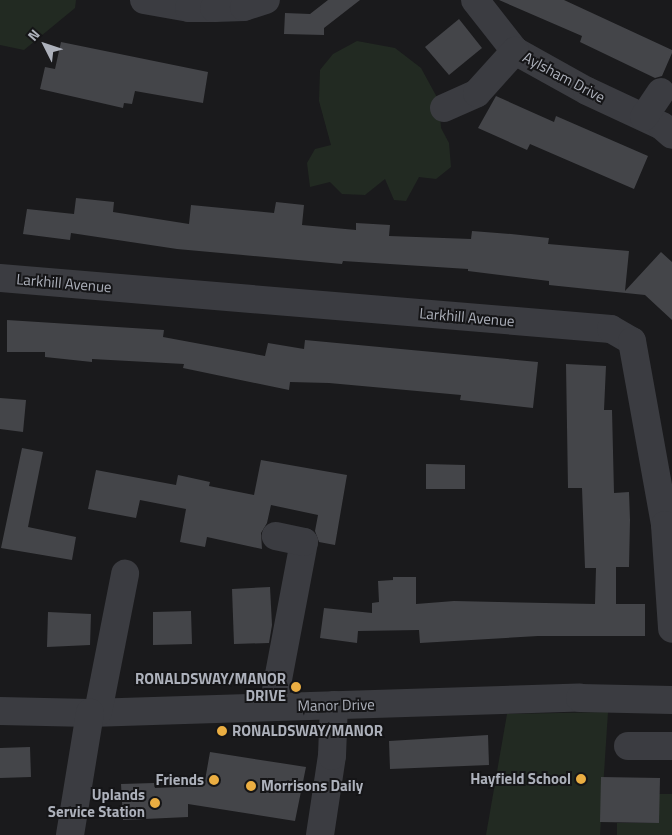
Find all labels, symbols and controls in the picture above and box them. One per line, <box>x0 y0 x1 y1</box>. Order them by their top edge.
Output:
north arrow <box>20 20 70 70</box>
text: N <box>22 24 44 45</box>
street label: Aylsham Drive <box>520 48 608 106</box>
street label: Larkhill Avenue <box>16 270 112 296</box>
street label: Larkhill Avenue <box>419 304 515 330</box>
place label: RONALDSWAY/MANOR DRIVE <box>135 669 286 704</box>
marker: RONALDSWAY/MANOR DRIVE <box>290 681 302 693</box>
street label: Manor Drive <box>297 695 375 715</box>
place label: RONALDSWAY/MANOR <box>232 722 383 740</box>
marker: RONALDSWAY/MANOR <box>216 725 228 737</box>
place label: Hayfield School <box>470 770 571 788</box>
place label: Friends <box>156 771 204 789</box>
marker: Hayfield School <box>575 773 587 785</box>
marker: Friends <box>208 774 220 786</box>
place label: Morrisons Daily <box>261 777 363 795</box>
marker: Morrisons Daily <box>245 780 257 792</box>
place label: Uplands Service Station <box>48 785 145 820</box>
marker: Uplands Service Station <box>149 797 161 809</box>

